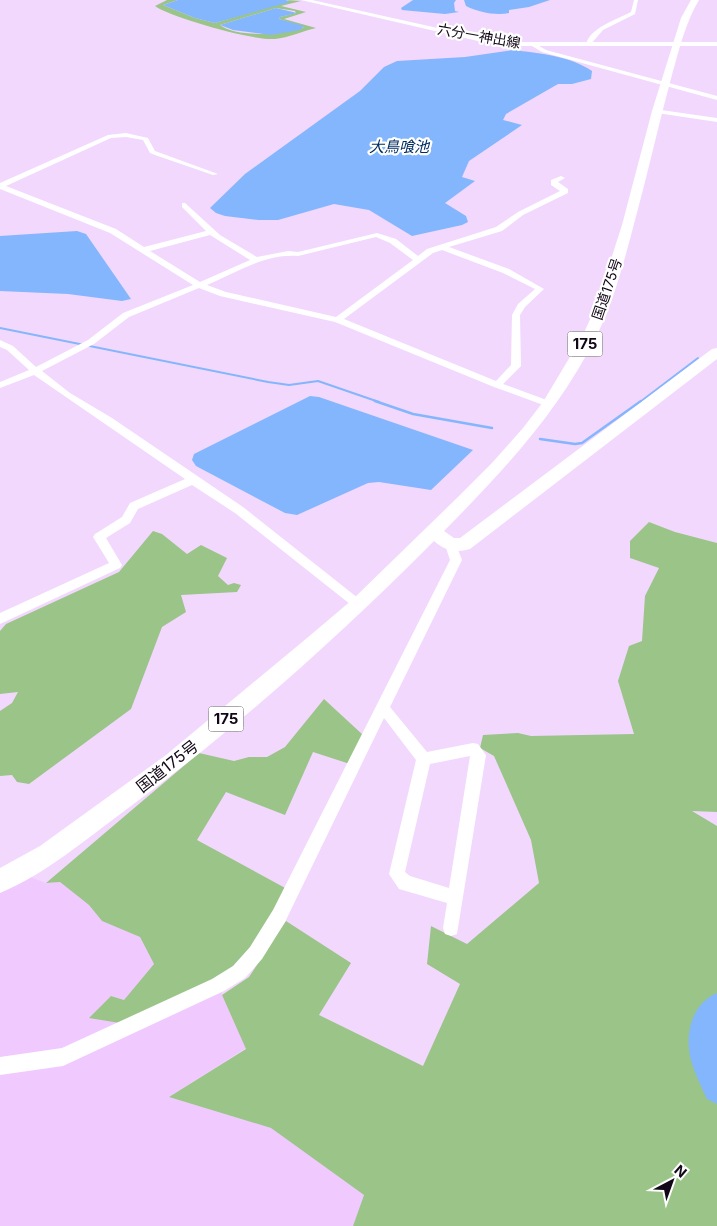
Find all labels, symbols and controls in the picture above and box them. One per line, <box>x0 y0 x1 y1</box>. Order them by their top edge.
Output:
street label: 六分一神出線 <box>436 20 522 51</box>
water label: 大鳥喰池 <box>369 137 431 156</box>
street label: 国道175号 <box>588 256 625 322</box>
road number: 175 <box>568 332 602 356</box>
road number: 175 <box>208 706 244 732</box>
street label: 国道175号 <box>132 736 202 796</box>
north arrow <box>647 1156 697 1206</box>
text: N <box>671 1161 690 1181</box>

